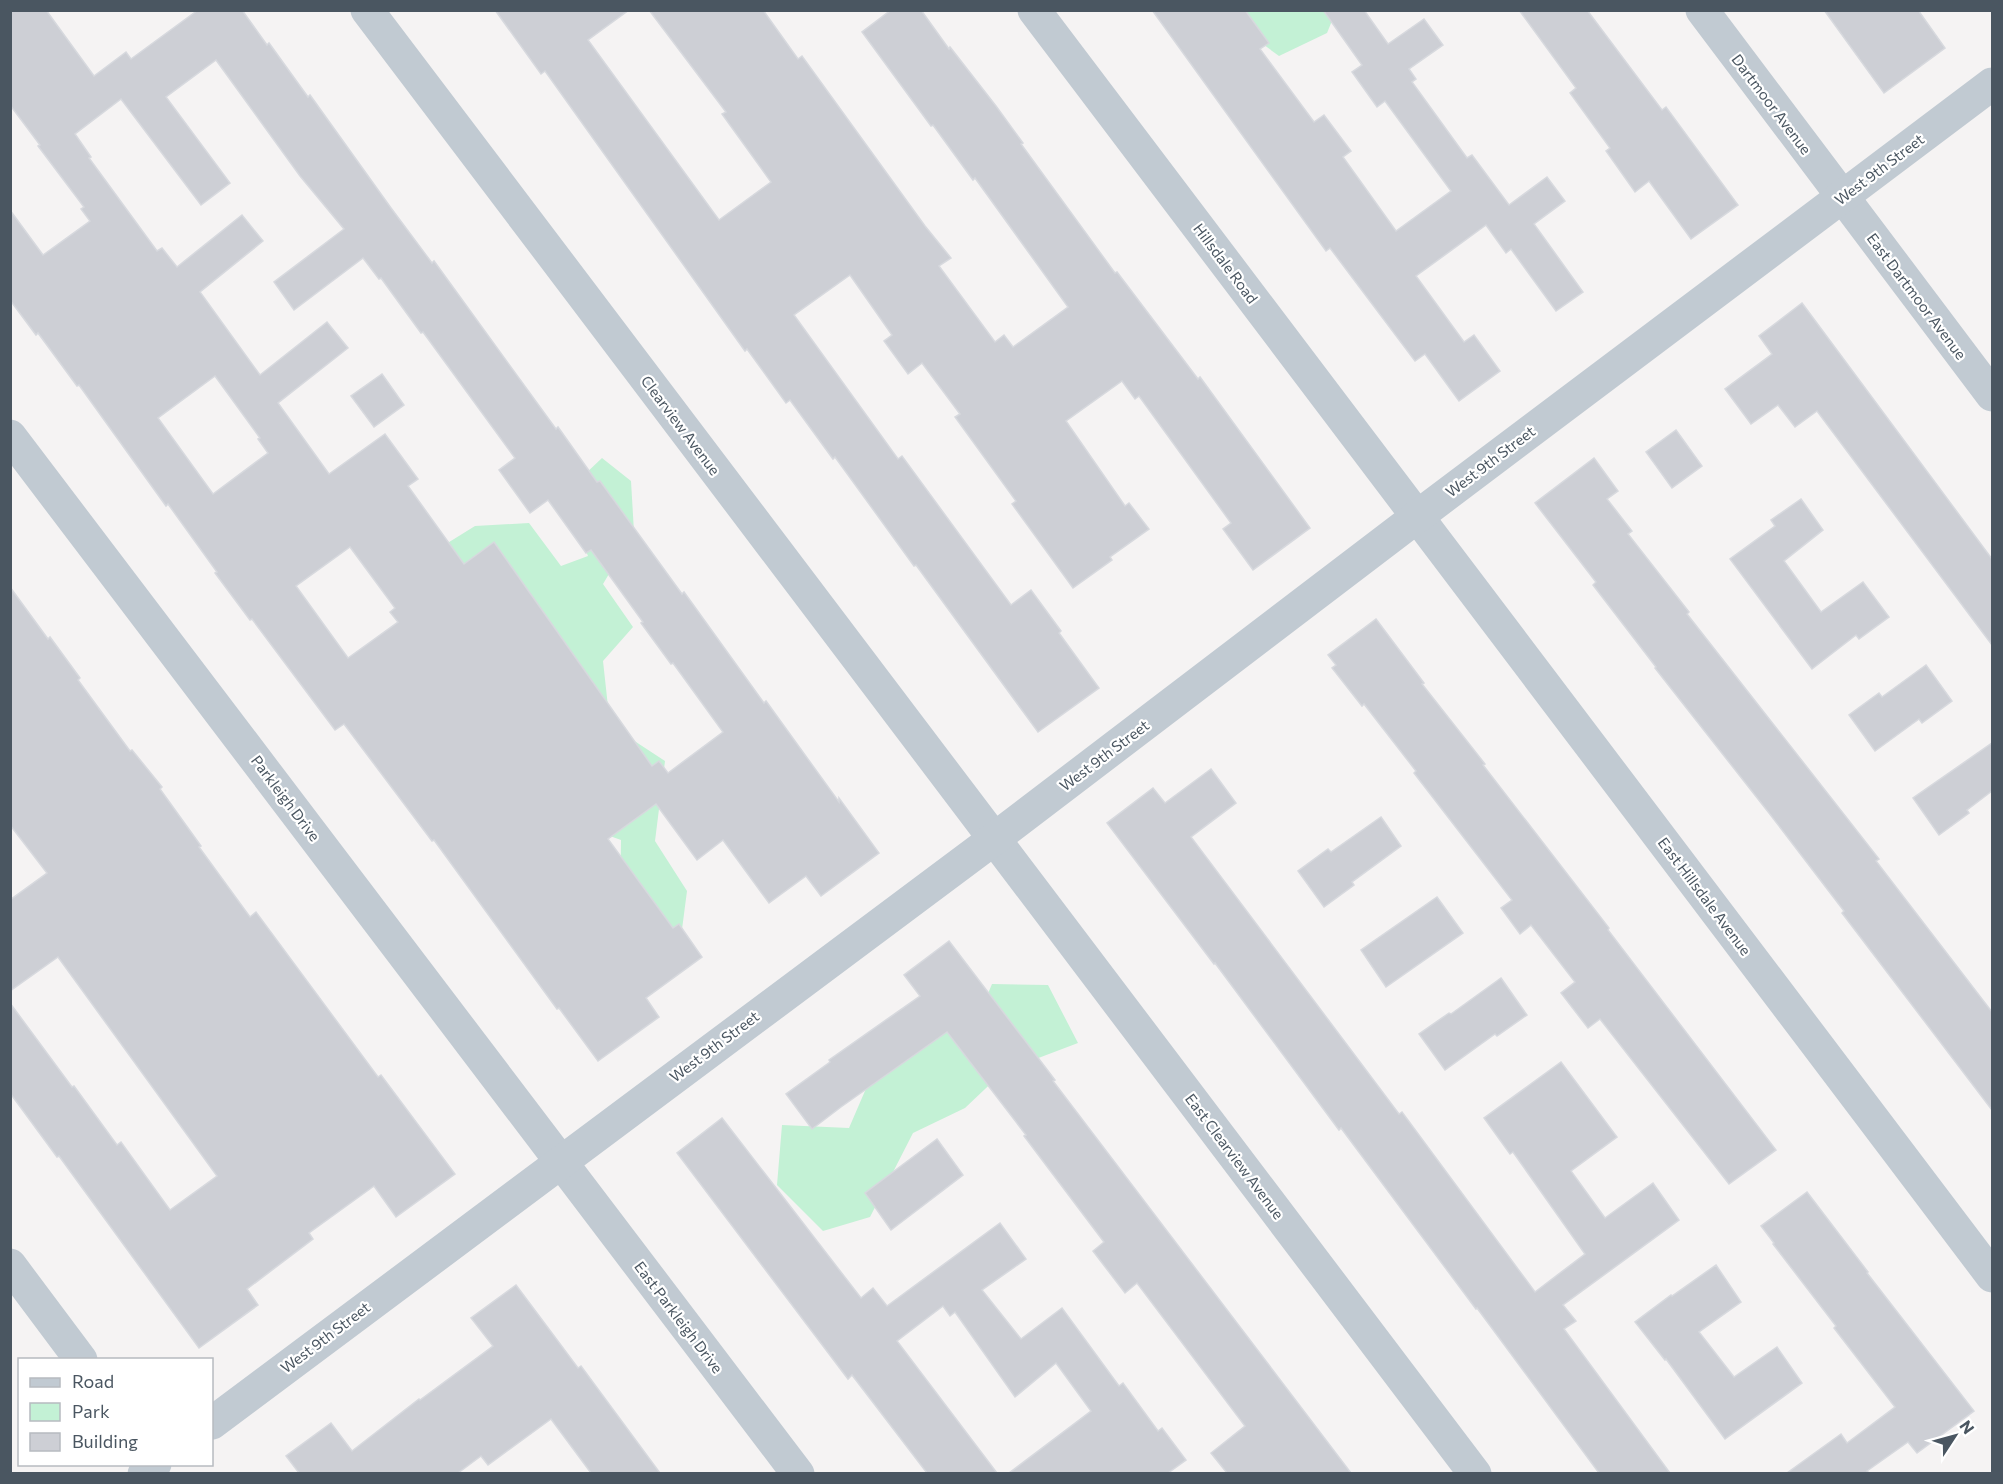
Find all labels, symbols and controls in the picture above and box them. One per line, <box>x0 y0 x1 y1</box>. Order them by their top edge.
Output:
street label: Dartmoor Avenue <box>1728 50 1816 158</box>
street label: West 9th Street <box>1831 130 1927 208</box>
street label: Hillsdale Road <box>1190 219 1262 307</box>
street label: East Dartmoor Avenue <box>1864 229 1970 363</box>
street label: Clearview Avenue <box>638 372 724 478</box>
street label: West 9th Street <box>1442 422 1538 500</box>
street label: West 9th Street <box>1056 716 1152 794</box>
street label: Parkleigh Drive <box>248 752 324 845</box>
street label: East Hillsdale Avenue <box>1655 833 1755 959</box>
street label: West 9th Street <box>666 1007 762 1085</box>
street label: East Clearview Avenue <box>1182 1090 1288 1222</box>
street label: East Parkleigh Drive <box>631 1258 727 1377</box>
street label: West 9th Street <box>277 1298 373 1376</box>
legend <box>18 1358 213 1466</box>
text: Road <box>72 1370 114 1392</box>
text: Park <box>72 1400 110 1422</box>
north arrow <box>1925 1406 1985 1466</box>
text: N <box>1956 1416 1979 1437</box>
text: Building <box>72 1430 138 1452</box>

